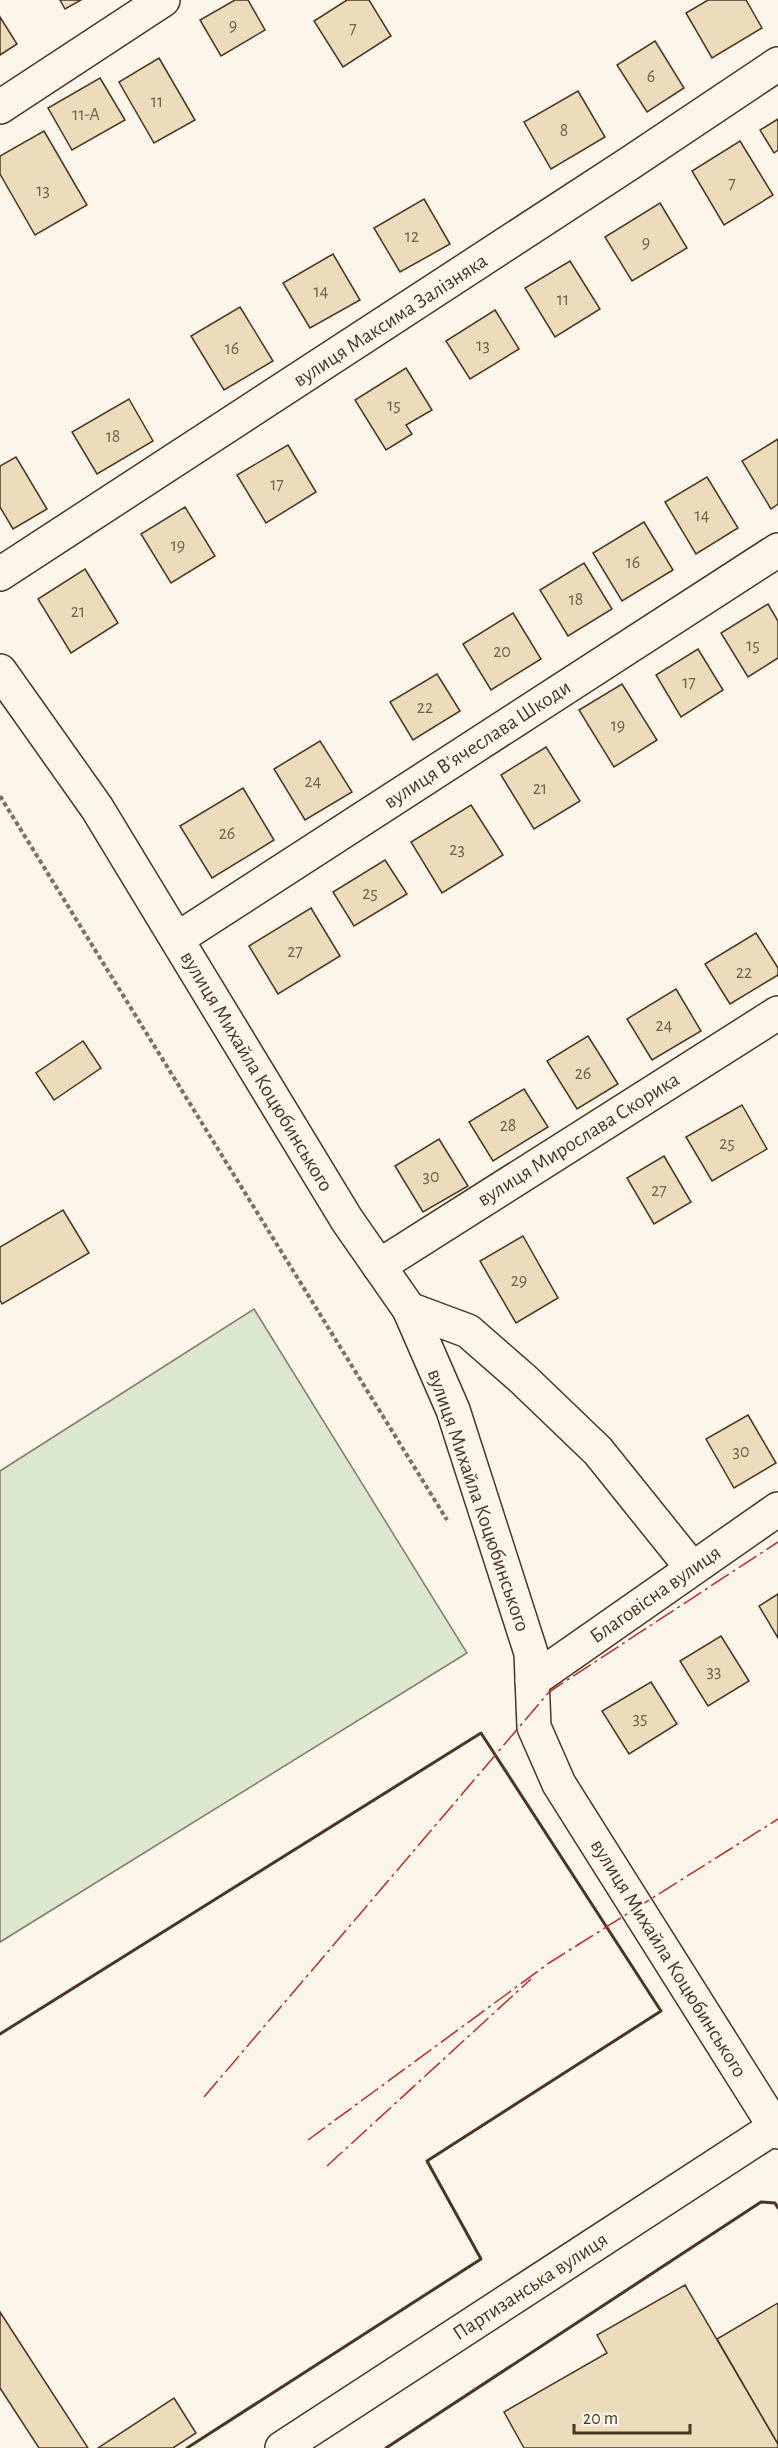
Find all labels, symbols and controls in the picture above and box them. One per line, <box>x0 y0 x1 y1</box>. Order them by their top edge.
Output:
house number: 9 <box>229 17 237 35</box>
house number: 7 <box>349 20 357 38</box>
house number: 6 <box>647 68 655 86</box>
house number: 11 <box>151 93 163 111</box>
house number: 11-А <box>72 106 100 124</box>
house number: 8 <box>560 122 568 140</box>
house number: 7 <box>728 175 736 193</box>
house number: 13 <box>36 182 50 200</box>
house number: 12 <box>405 228 419 246</box>
house number: 9 <box>642 234 650 252</box>
street label: вулиця Максима Залізняка <box>289 250 491 391</box>
house number: 14 <box>314 283 329 301</box>
house number: 11 <box>557 291 569 309</box>
house number: 13 <box>476 337 490 355</box>
house number: 16 <box>225 340 239 358</box>
house number: 15 <box>387 397 401 415</box>
house number: 18 <box>106 428 120 446</box>
house number: 17 <box>270 476 284 494</box>
house number: 14 <box>695 507 710 525</box>
house number: 19 <box>171 537 185 555</box>
house number: 16 <box>626 554 640 572</box>
house number: 18 <box>569 591 583 609</box>
house number: 21 <box>71 603 85 621</box>
house number: 15 <box>746 637 760 655</box>
house number: 20 <box>493 643 511 661</box>
house number: 17 <box>682 674 696 692</box>
street label: вулиця Вʼячеслава Шкоди <box>380 676 574 813</box>
house number: 22 <box>417 699 433 717</box>
house number: 19 <box>611 717 625 735</box>
house number: 24 <box>305 773 322 791</box>
house number: 21 <box>533 780 547 798</box>
house number: 26 <box>219 825 235 843</box>
house number: 23 <box>449 841 465 859</box>
house number: 25 <box>362 885 378 903</box>
house number: 27 <box>287 943 303 961</box>
street label: вулиця Михайла Коцюбинського <box>176 947 337 1195</box>
house number: 22 <box>736 964 752 982</box>
house number: 24 <box>656 1017 673 1035</box>
house number: 26 <box>575 1065 591 1083</box>
street label: вулиця Мирослава Скорика <box>474 1068 683 1210</box>
house number: 28 <box>500 1117 516 1135</box>
house number: 25 <box>719 1135 735 1153</box>
house number: 30 <box>423 1168 439 1186</box>
house number: 27 <box>651 1182 667 1200</box>
house number: 29 <box>511 1272 527 1290</box>
street label: вулиця Михайла Коцюбинського <box>424 1366 533 1634</box>
house number: 30 <box>733 1443 749 1461</box>
street label: Благовісна вулиця <box>586 1541 725 1647</box>
house number: 33 <box>707 1663 721 1681</box>
house number: 35 <box>633 1710 647 1728</box>
street label: вулиця Михайла Коцюбинського <box>586 1836 751 2081</box>
street label: Партизанська вулиця <box>449 2229 612 2344</box>
scale bar <box>574 2397 690 2435</box>
text: 20 m <box>583 2410 618 2428</box>

